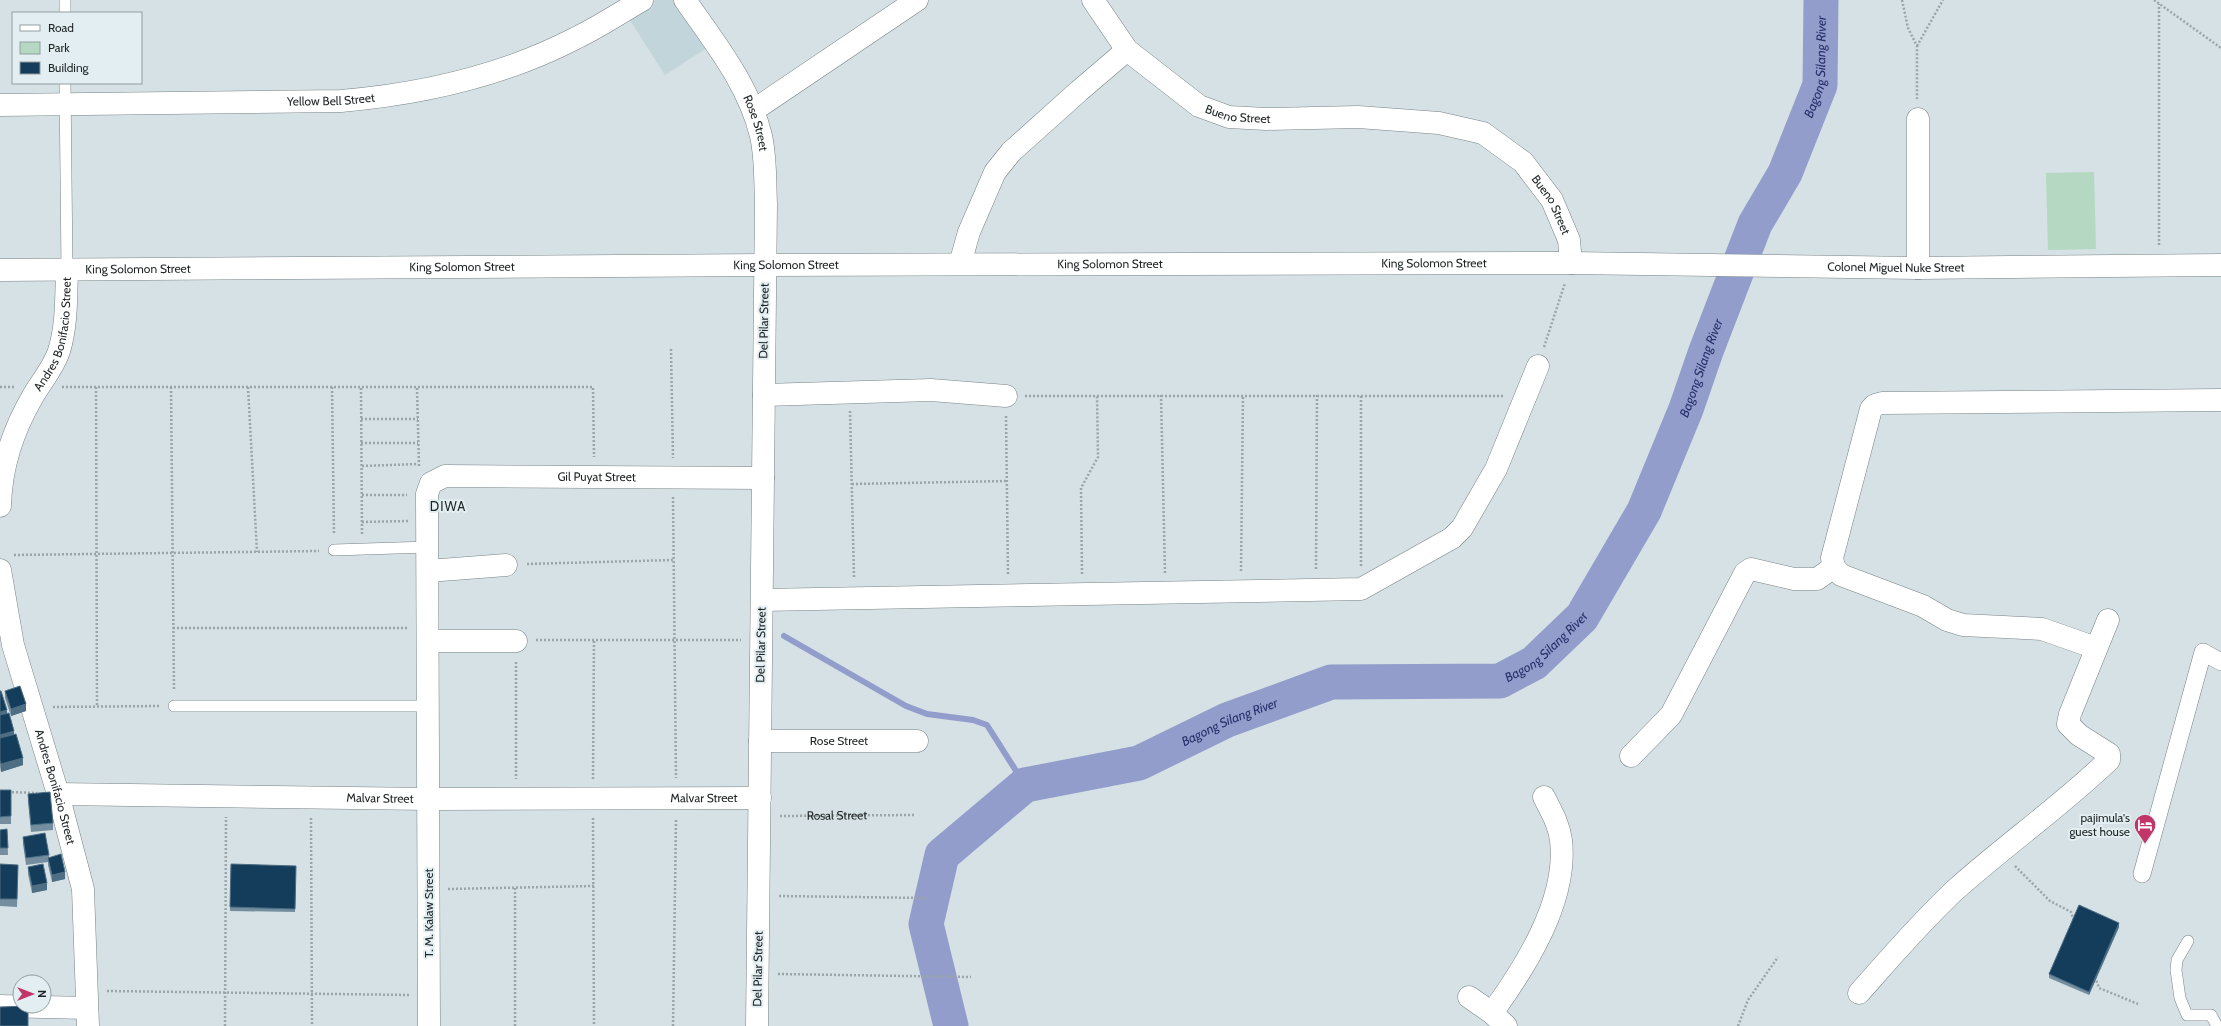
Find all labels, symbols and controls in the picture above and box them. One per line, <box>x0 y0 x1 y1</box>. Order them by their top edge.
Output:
legend <box>12 12 142 84</box>
water label: Bagong Silang River <box>1800 15 1829 120</box>
text: Road <box>48 20 74 35</box>
text: Park <box>48 40 70 55</box>
text: Building <box>48 60 90 75</box>
street label: Yellow Bell Street <box>286 89 376 109</box>
street label: Rose Street <box>740 92 771 152</box>
street label: Bueno Street <box>1203 101 1271 126</box>
street label: Bueno Street <box>1529 172 1574 237</box>
street label: King Solomon Street <box>1381 255 1487 270</box>
street label: King Solomon Street <box>1057 256 1163 271</box>
street label: King Solomon Street <box>733 257 839 272</box>
street label: King Solomon Street <box>409 259 515 274</box>
street label: Colonel Miguel Nuke Street <box>1827 259 1965 275</box>
street label: King Solomon Street <box>85 261 191 276</box>
street label: Andres Bonifacio Street <box>30 277 74 394</box>
street label: Del Pilar Street <box>755 283 772 359</box>
water label: Bagong Silang River <box>1676 315 1726 419</box>
street label: Gil Puyat Street <box>557 469 636 484</box>
district label: DIWA <box>430 498 466 514</box>
street label: Del Pilar Street <box>752 607 769 683</box>
water label: Bagong Silang River <box>1502 608 1592 685</box>
water label: Bagong Silang River <box>1178 694 1281 749</box>
street label: Andres Bonifacio Street <box>32 727 79 846</box>
street label: Rose Street <box>810 733 868 748</box>
street label: Malvar Street <box>346 790 414 806</box>
street label: Malvar Street <box>670 790 738 805</box>
street label: Rosal Street <box>807 807 867 823</box>
place label: pajimula's guest house <box>2069 810 2130 839</box>
hotel icon: pajimula's guest house <box>2132 812 2158 845</box>
street label: T. M. Kalaw Street <box>421 868 436 958</box>
street label: Del Pilar Street <box>749 931 766 1007</box>
north arrow <box>12 974 52 1014</box>
text: N <box>35 990 49 998</box>

